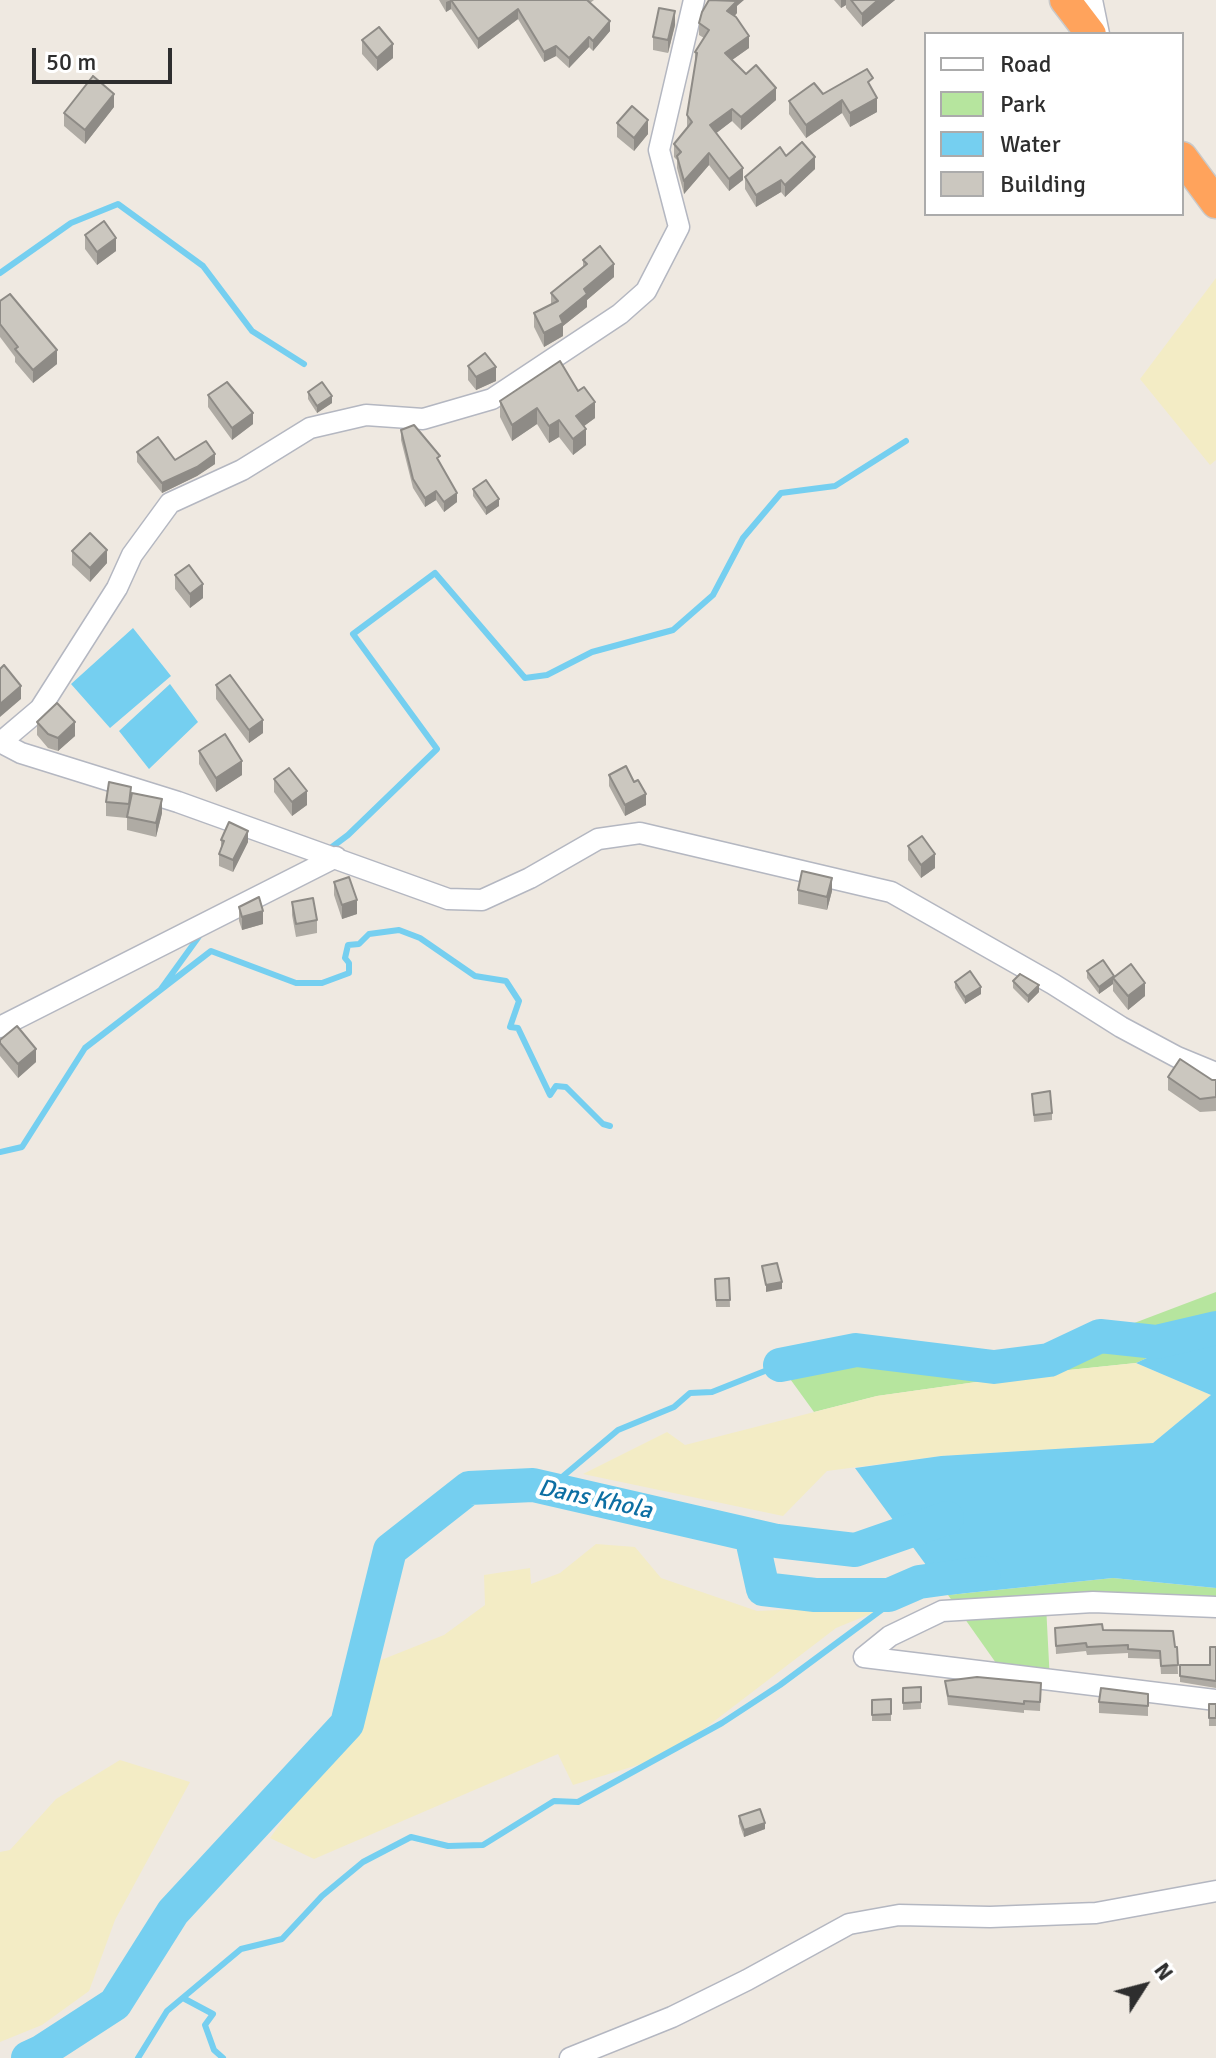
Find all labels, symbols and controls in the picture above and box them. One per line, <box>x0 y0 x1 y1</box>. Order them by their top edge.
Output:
scale bar <box>36 32 176 82</box>
legend <box>924 32 1184 216</box>
text: 50 m <box>46 47 96 77</box>
text: Road <box>1000 49 1051 79</box>
text: Park <box>1000 89 1046 119</box>
text: Water <box>1000 129 1060 159</box>
text: Building <box>1000 169 1086 199</box>
water label: Dans Khola <box>536 1474 654 1526</box>
north arrow <box>1104 1946 1184 2026</box>
text: N <box>1148 1957 1179 1986</box>

